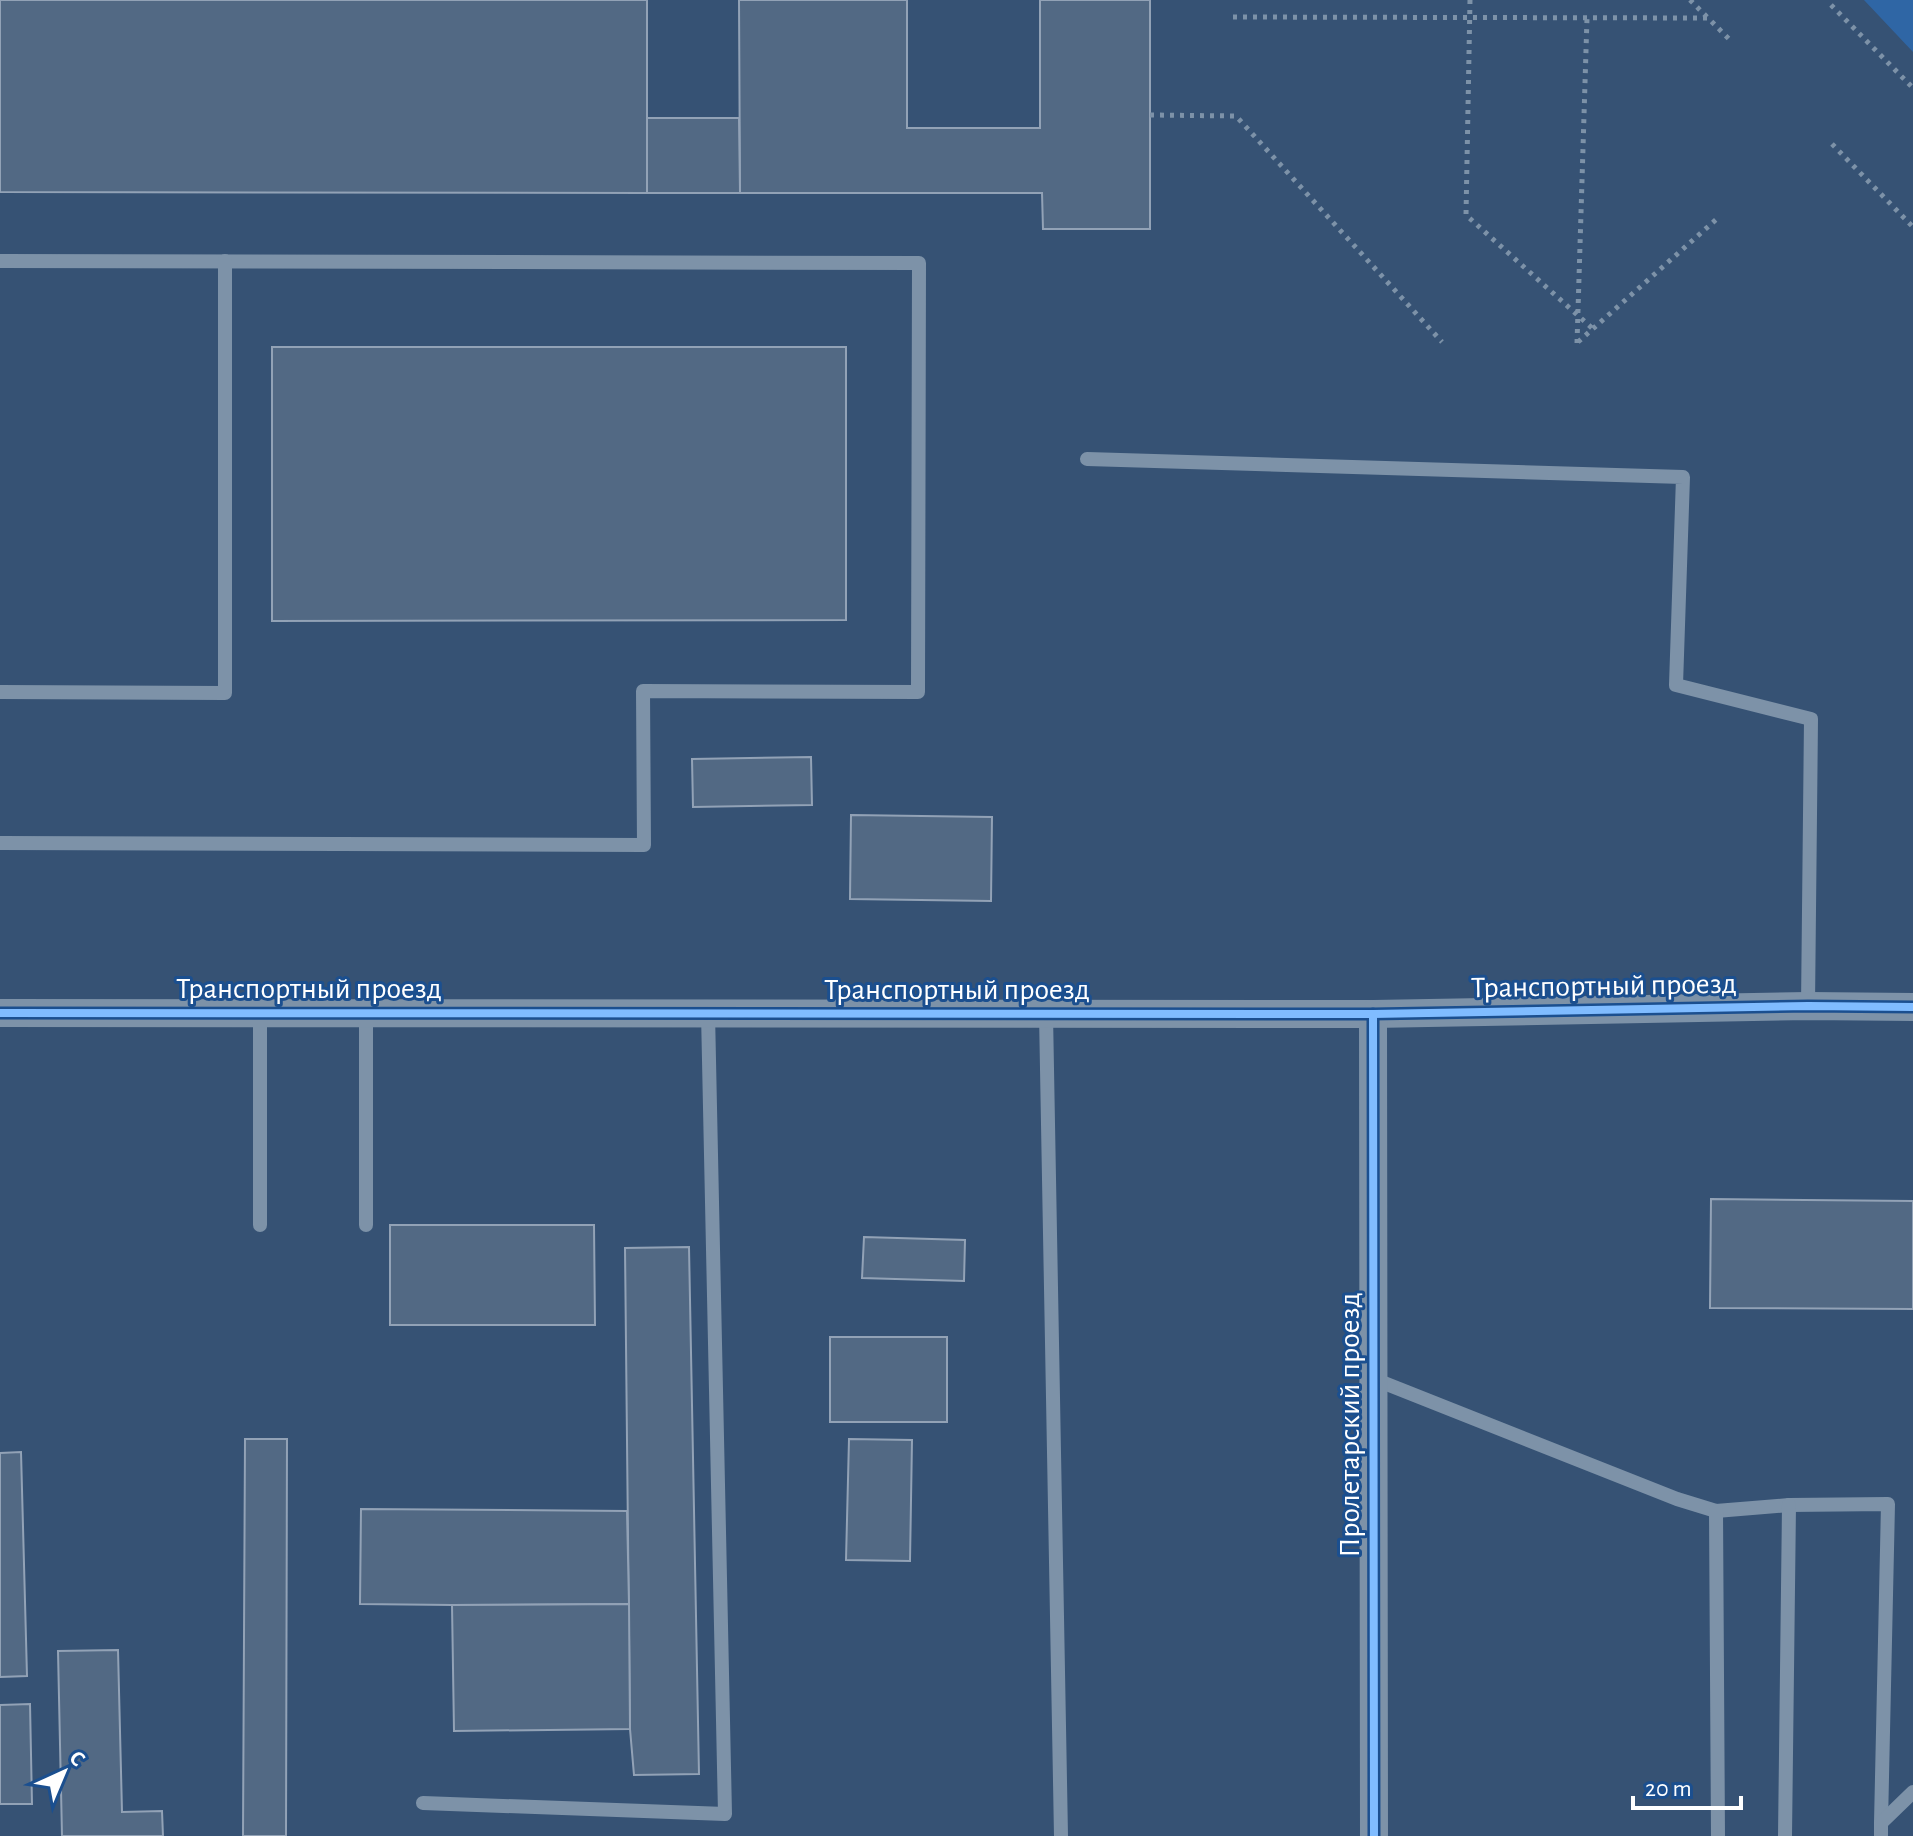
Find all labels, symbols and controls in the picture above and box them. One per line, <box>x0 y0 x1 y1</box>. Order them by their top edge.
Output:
street label: Транспортный проезд <box>1471 969 1737 1003</box>
street label: Транспортный проезд <box>176 974 442 1004</box>
street label: Транспортный проезд <box>824 975 1090 1005</box>
street label: Пролетарский проезд <box>1335 1292 1365 1558</box>
north arrow <box>24 1732 104 1812</box>
text: С <box>65 1746 89 1770</box>
scale bar <box>1633 1760 1741 1810</box>
text: 20 m <box>1645 1777 1692 1801</box>

